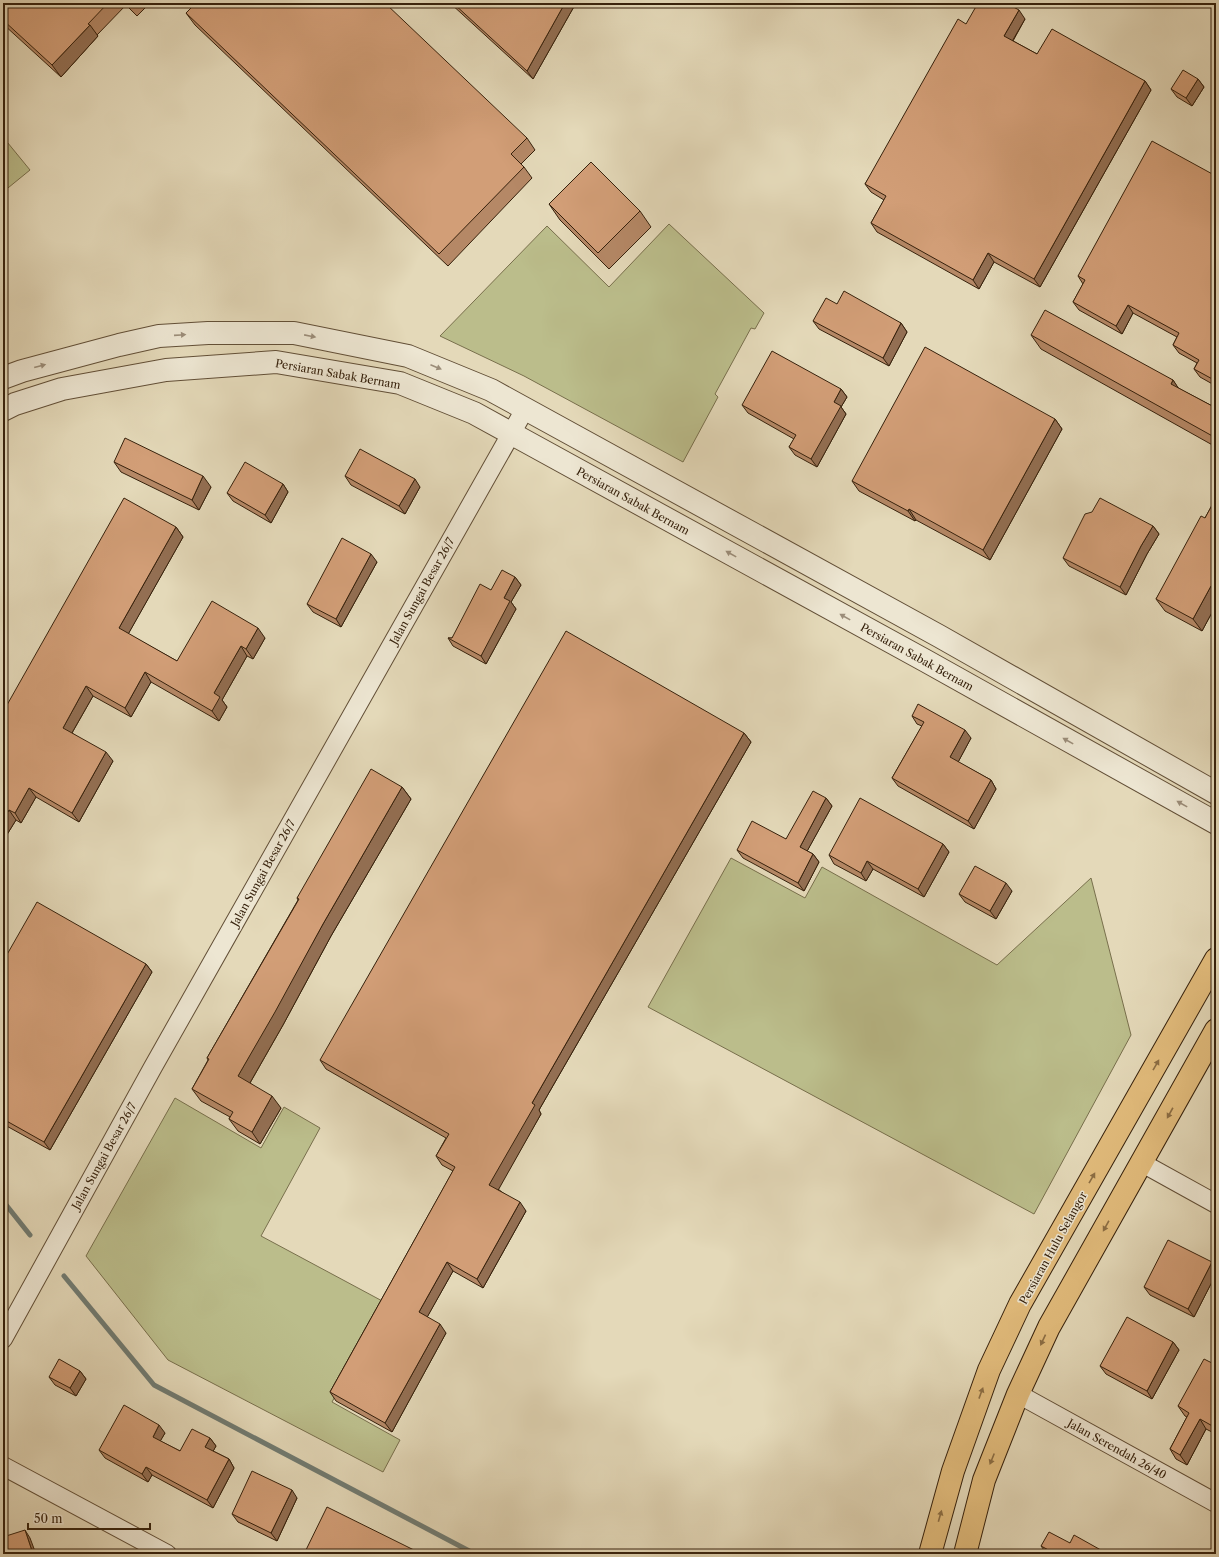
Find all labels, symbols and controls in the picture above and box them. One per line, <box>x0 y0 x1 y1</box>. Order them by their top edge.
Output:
one-way arrow <box>174 331 186 338</box>
one-way arrow <box>304 334 316 340</box>
street label: Persiaran Sabak Bernam <box>274 356 403 392</box>
one-way arrow <box>34 363 46 369</box>
one-way arrow <box>430 364 441 370</box>
street label: Persiaran Sabak Bernam <box>574 464 693 538</box>
street label: Jalan Sungai Besar 26/7 <box>386 534 458 649</box>
one-way arrow <box>725 551 737 558</box>
one-way arrow <box>839 613 851 620</box>
street label: Persiaran Sabak Bernam <box>858 620 977 694</box>
one-way arrow <box>1063 737 1074 744</box>
one-way arrow <box>1176 801 1188 808</box>
street label: Jalan Sungai Besar 26/7 <box>227 816 299 931</box>
one-way arrow <box>1152 1059 1159 1071</box>
street label: Jalan Sungai Besar 26/7 <box>68 1099 140 1214</box>
one-way arrow <box>1167 1107 1173 1119</box>
one-way arrow <box>1088 1172 1095 1184</box>
street label: Persiaran Hulu Selangor <box>1016 1189 1090 1307</box>
one-way arrow <box>1103 1220 1110 1232</box>
one-way arrow <box>1040 1334 1046 1345</box>
one-way arrow <box>978 1387 984 1399</box>
street label: Jalan Serendah 26/40 <box>1063 1415 1169 1482</box>
one-way arrow <box>989 1454 995 1466</box>
scale bar <box>28 1505 150 1531</box>
one-way arrow <box>937 1510 943 1522</box>
text: 50 m <box>34 1511 63 1526</box>

